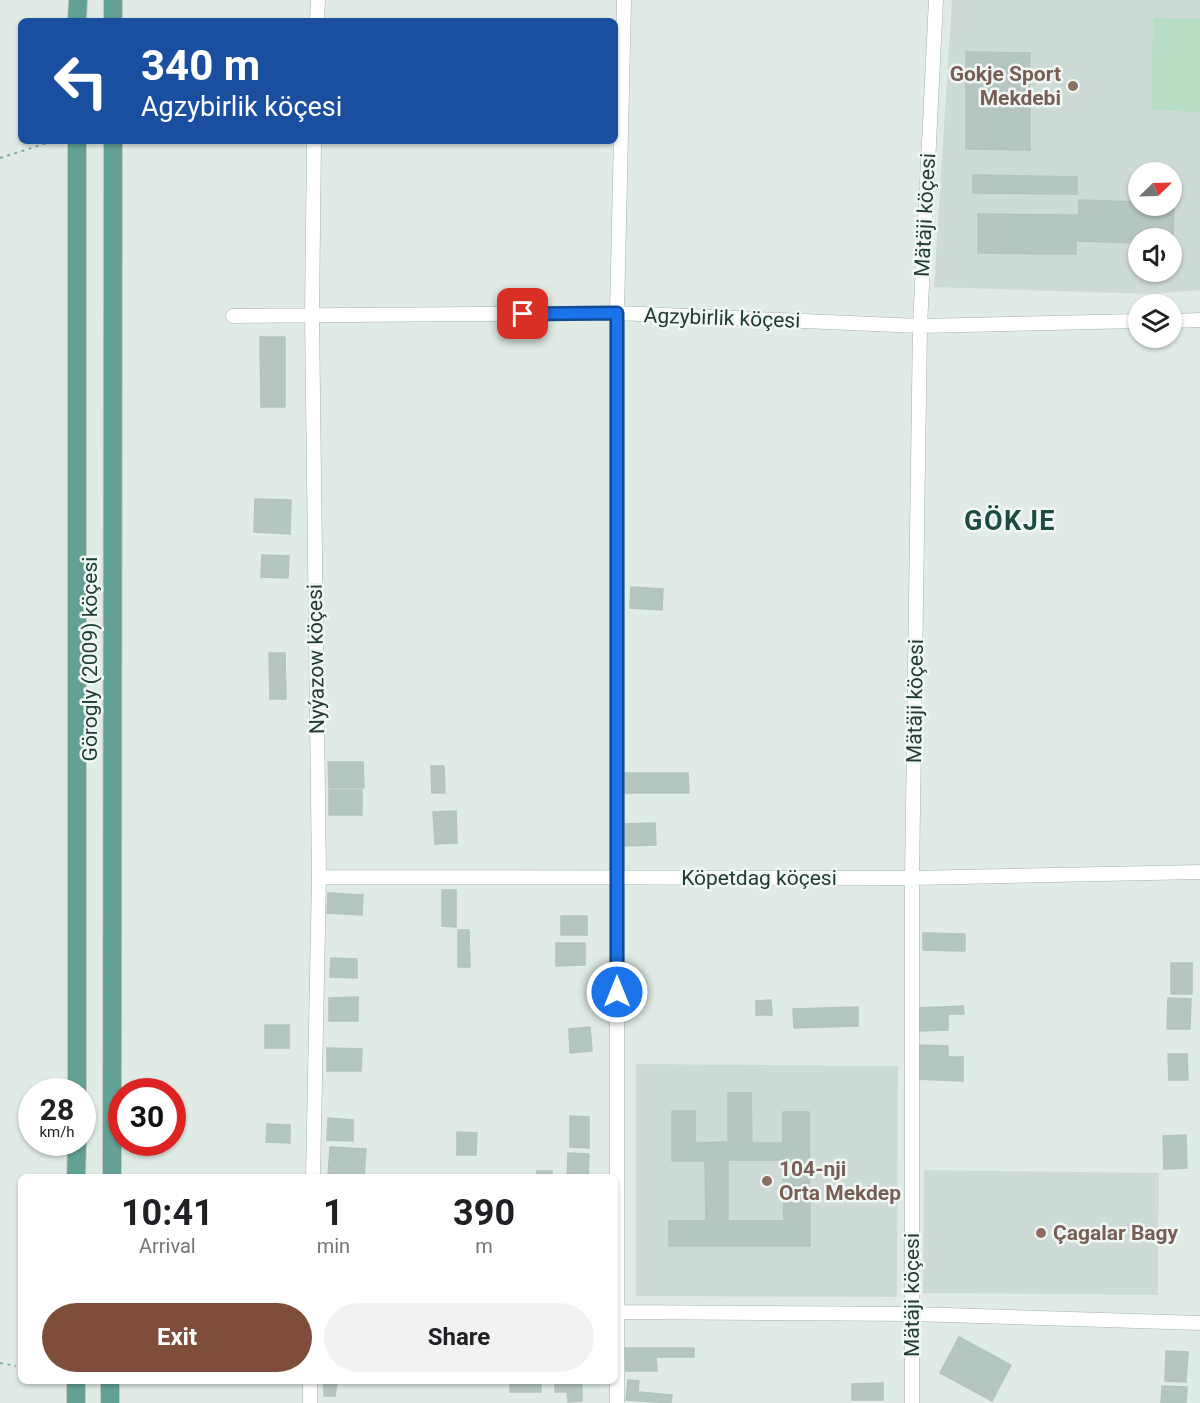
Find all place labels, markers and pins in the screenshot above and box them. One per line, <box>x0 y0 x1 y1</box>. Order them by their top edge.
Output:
place label: Gokje Sport Mekdebi <box>950 62 1061 110</box>
marker: Gokje Sport Mekdebi <box>1066 79 1080 93</box>
pin <box>497 288 548 339</box>
place label: 104-nji Orta Mekdep <box>779 1157 901 1205</box>
marker: 104-nji Orta Mekdep <box>760 1174 774 1188</box>
place label: Çagalar Bagy <box>1053 1221 1179 1245</box>
marker: Çagalar Bagy <box>1034 1226 1048 1240</box>

